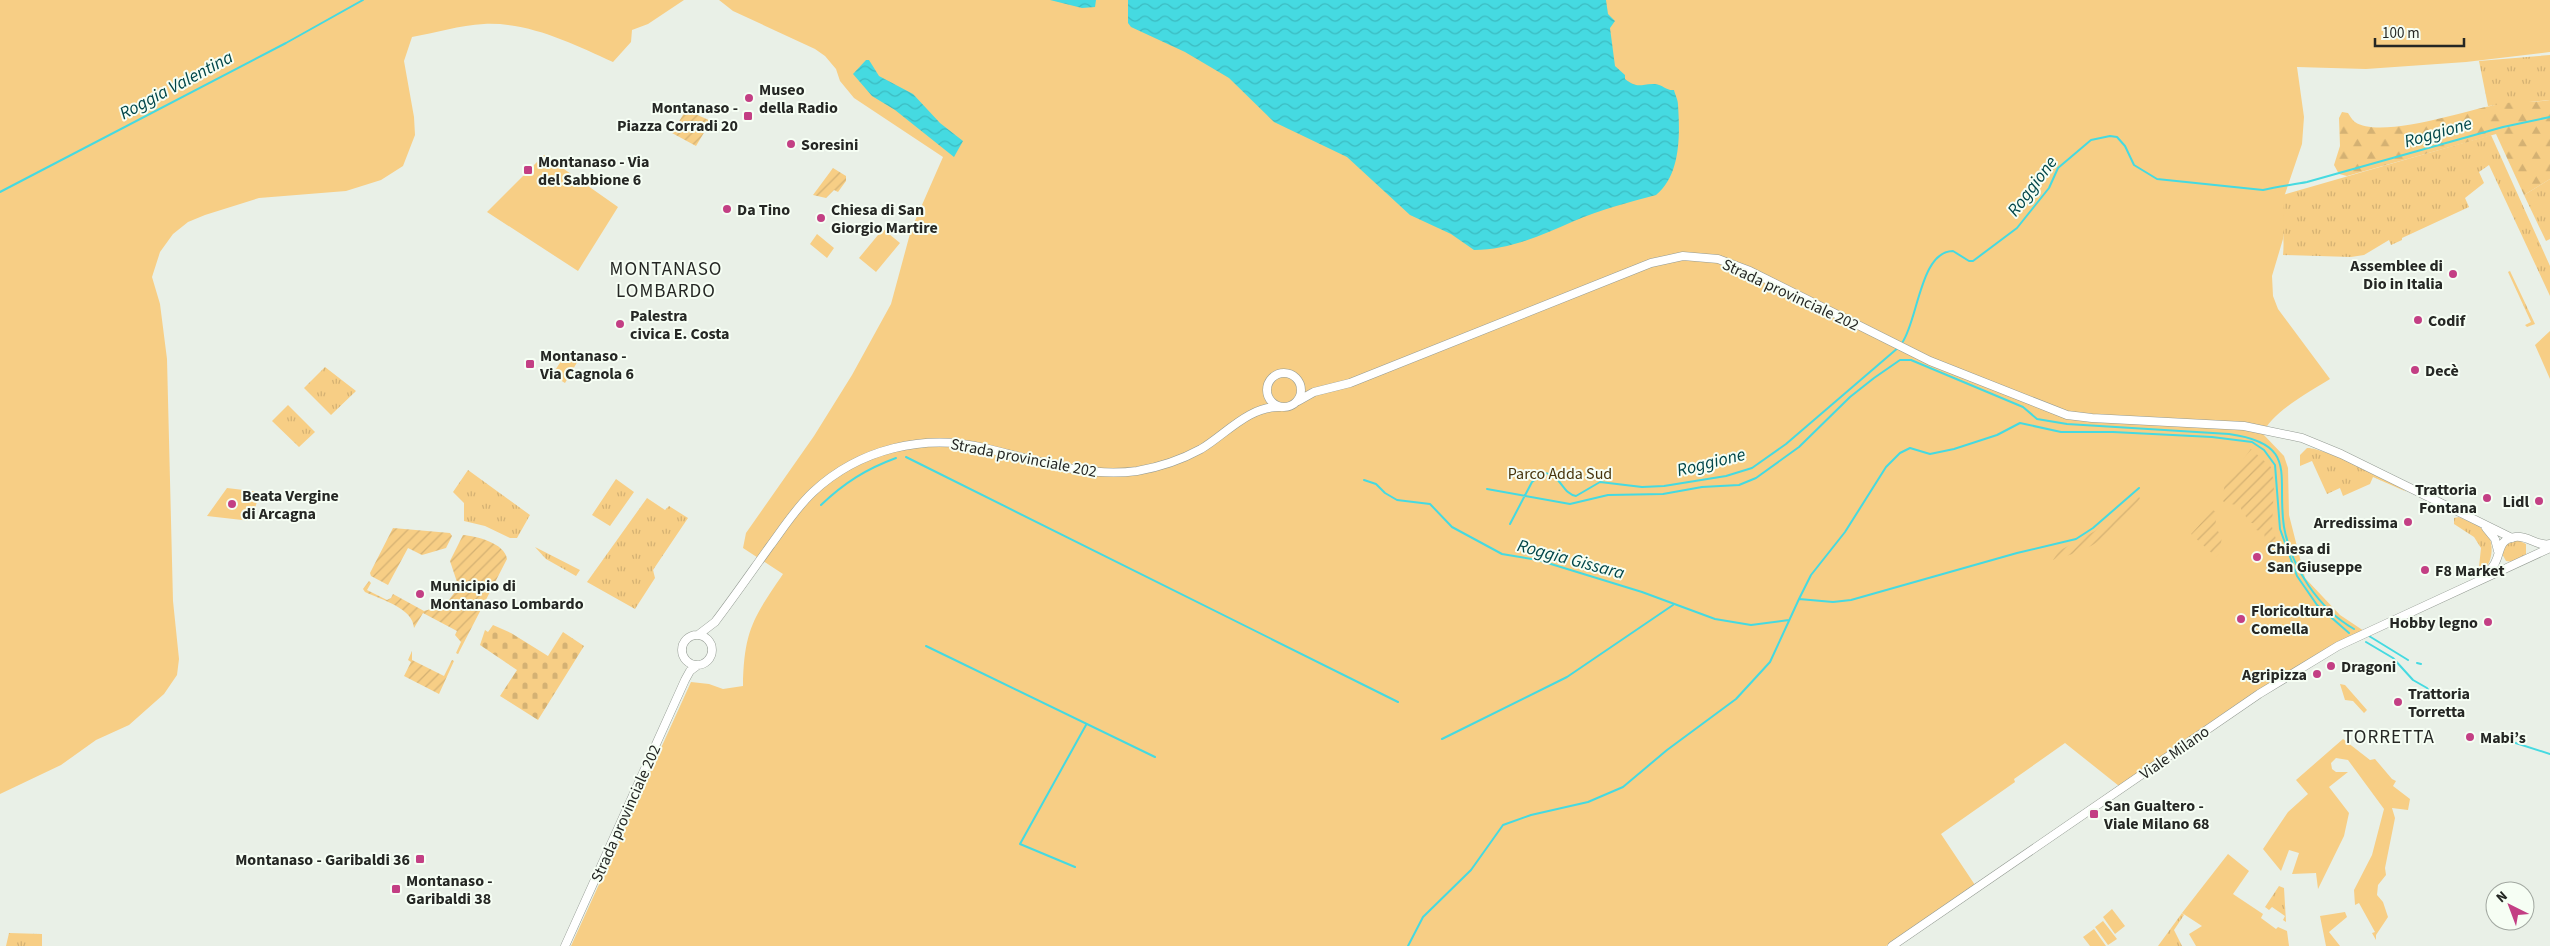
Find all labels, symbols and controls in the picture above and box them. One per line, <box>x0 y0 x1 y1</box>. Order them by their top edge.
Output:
scale bar <box>2375 15 2464 47</box>
text: 100 m <box>2382 23 2420 44</box>
water label: Roggia Valentina <box>115 45 238 126</box>
place label: Museo della Radio <box>759 79 838 119</box>
marker: Museo della Radio <box>743 92 755 104</box>
place label: Montanaso - Piazza Corradi 20 <box>617 97 738 137</box>
marker: Montanaso - Piazza Corradi 20 <box>742 110 754 122</box>
water label: Roggione <box>2401 111 2475 154</box>
place label: Soresini <box>801 134 858 156</box>
marker: Soresini <box>785 138 797 150</box>
place label: Montanaso - Via del Sabbione 6 <box>538 151 649 191</box>
water label: Roggione <box>2001 151 2064 222</box>
marker: Montanaso - Via del Sabbione 6 <box>522 164 534 176</box>
place label: Da Tino <box>737 199 790 221</box>
place label: Chiesa di San Giorgio Martire <box>831 199 938 239</box>
marker: Da Tino <box>721 203 733 215</box>
marker: Chiesa di San Giorgio Martire <box>815 212 827 224</box>
street label: Strada provinciale 202 <box>1719 254 1862 336</box>
place label: Assemblee di Dio in Italia <box>2349 255 2443 295</box>
district label: MONTANASO LOMBARDO <box>610 256 722 305</box>
marker: Assemblee di Dio in Italia <box>2447 268 2459 280</box>
place label: Palestra civica E. Costa <box>630 305 730 345</box>
place label: Codif <box>2428 310 2466 332</box>
marker: Codif <box>2412 314 2424 326</box>
marker: Palestra civica E. Costa <box>614 318 626 330</box>
place label: Montanaso - Via Cagnola 6 <box>539 345 634 385</box>
marker: Montanaso - Via Cagnola 6 <box>524 358 536 370</box>
place label: Decè <box>2425 360 2459 382</box>
marker: Decè <box>2409 364 2421 376</box>
street label: Strada provinciale 202 <box>949 433 1099 483</box>
water label: Roggione <box>1674 442 1748 483</box>
park label: Parco Adda Sud <box>1508 463 1612 485</box>
place label: Trattoria Fontana <box>2415 479 2477 519</box>
place label: Beata Vergine di Arcagna <box>242 485 339 525</box>
place label: Lidl <box>2503 491 2529 513</box>
marker: Trattoria Fontana <box>2481 492 2493 504</box>
marker: Lidl <box>2533 495 2545 507</box>
marker: Beata Vergine di Arcagna <box>226 498 238 510</box>
place label: Arredissima <box>2313 512 2398 534</box>
marker: Arredissima <box>2402 516 2414 528</box>
water label: Roggia Gissara <box>1514 533 1628 586</box>
place label: Chiesa di San Giuseppe <box>2267 538 2362 578</box>
marker: Chiesa di San Giuseppe <box>2251 551 2263 563</box>
place label: F8 Market <box>2435 560 2505 582</box>
marker: F8 Market <box>2419 564 2431 576</box>
place label: Municipio di Montanaso Lombardo <box>430 575 584 615</box>
marker: Municipio di Montanaso Lombardo <box>414 588 426 600</box>
place label: Floricoltura Comella <box>2251 600 2334 640</box>
place label: Hobby legno <box>2389 612 2478 634</box>
marker: Floricoltura Comella <box>2235 613 2247 625</box>
marker: Hobby legno <box>2482 616 2494 628</box>
place label: Dragoni <box>2341 656 2396 678</box>
marker: Dragoni <box>2325 660 2337 672</box>
place label: Agripizza <box>2241 664 2307 686</box>
marker: Agripizza <box>2311 668 2323 680</box>
place label: Trattoria Torretta <box>2408 683 2470 723</box>
marker: Trattoria Torretta <box>2392 696 2404 708</box>
street label: Viale Milano <box>2135 721 2214 785</box>
district label: TORRETTA <box>2343 724 2435 751</box>
place label: Mabi’s <box>2480 727 2526 749</box>
marker: Mabi’s <box>2464 731 2476 743</box>
street label: Strada provinciale 202 <box>586 741 666 886</box>
place label: San Gualtero - Viale Milano 68 <box>2103 795 2210 835</box>
marker: San Gualtero - Viale Milano 68 <box>2088 808 2100 820</box>
place label: Montanaso - Garibaldi 36 <box>235 849 410 871</box>
marker: Montanaso - Garibaldi 36 <box>414 853 426 865</box>
place label: Montanaso - Garibaldi 38 <box>406 870 493 910</box>
north arrow <box>2485 881 2535 931</box>
marker: Montanaso - Garibaldi 38 <box>390 883 402 895</box>
text: N <box>2492 887 2512 908</box>

